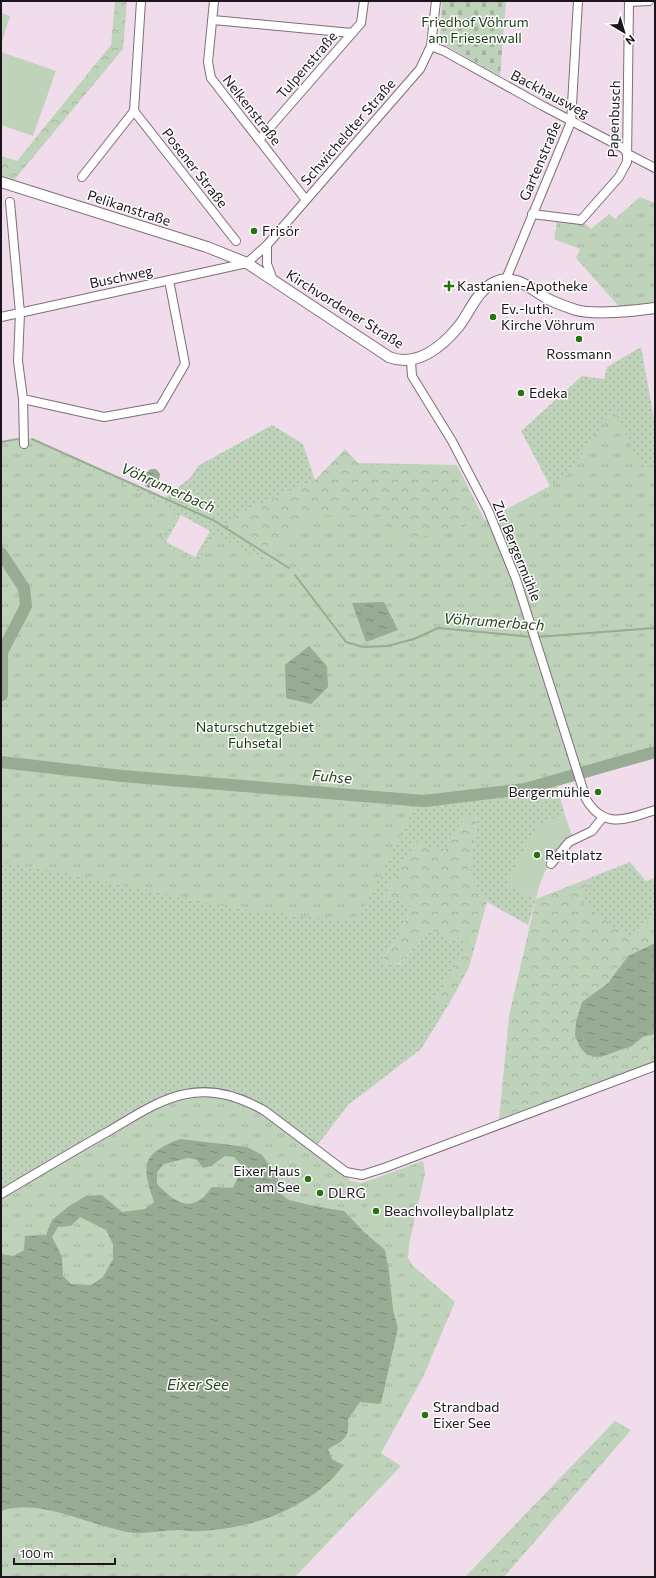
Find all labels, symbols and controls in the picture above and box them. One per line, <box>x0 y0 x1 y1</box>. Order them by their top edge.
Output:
north arrow <box>604 12 644 52</box>
park label: Friedhof Vöhrum am Friesenwall <box>421 13 529 46</box>
street label: Tulpenstraße <box>273 28 340 102</box>
text: N <box>623 33 638 48</box>
street label: Backhausweg <box>508 66 593 121</box>
street label: Nelkenstraße <box>220 71 285 148</box>
street label: Schwicheldter Straße <box>297 75 398 188</box>
street label: Papenbusch <box>604 80 623 158</box>
street label: Gartenstraße <box>515 118 564 203</box>
street label: Posener Straße <box>159 124 232 211</box>
street label: Pelikanstraße <box>85 186 173 229</box>
place label: Frisör <box>262 222 300 239</box>
marker: Frisör <box>249 226 259 236</box>
street label: Buschweg <box>88 261 154 291</box>
street label: Kirchvordener Straße <box>283 265 407 352</box>
place label: Kastanien-Apotheke <box>457 277 588 294</box>
marker: Kastanien-Apotheke <box>444 281 454 291</box>
place label: Ev.-luth. Kirche Vöhrum <box>501 300 595 333</box>
marker: Ev.-luth. Kirche Vöhrum <box>488 312 498 322</box>
marker: Rossmann <box>574 334 584 344</box>
place label: Rossmann <box>546 345 612 362</box>
place label: Edeka <box>529 384 568 401</box>
marker: Edeka <box>516 388 526 398</box>
water label: Vöhrumerbach <box>119 458 218 516</box>
street label: Zur Bergermühle <box>490 498 545 604</box>
water label: Vöhrumerbach <box>443 609 545 634</box>
park label: Naturschutzgebiet Fuhsetal <box>196 718 314 751</box>
water label: Fuhse <box>311 765 353 787</box>
place label: Bergermühle <box>509 783 590 800</box>
marker: Bergermühle <box>593 787 603 797</box>
place label: Reitplatz <box>545 846 603 863</box>
marker: Reitplatz <box>532 850 542 860</box>
place label: Eixer Haus am See <box>233 1162 300 1195</box>
marker: Eixer Haus am See <box>303 1174 313 1184</box>
place label: DLRG <box>328 1184 366 1201</box>
marker: DLRG <box>315 1188 325 1198</box>
place label: Beachvolleyballplatz <box>384 1202 514 1219</box>
marker: Beachvolleyballplatz <box>371 1206 381 1216</box>
water label: Eixer See <box>167 1375 229 1393</box>
place label: Strandbad Eixer See <box>433 1398 499 1431</box>
marker: Strandbad Eixer See <box>420 1410 430 1420</box>
scale bar <box>14 1540 115 1566</box>
text: 100 m <box>20 1546 54 1560</box>

